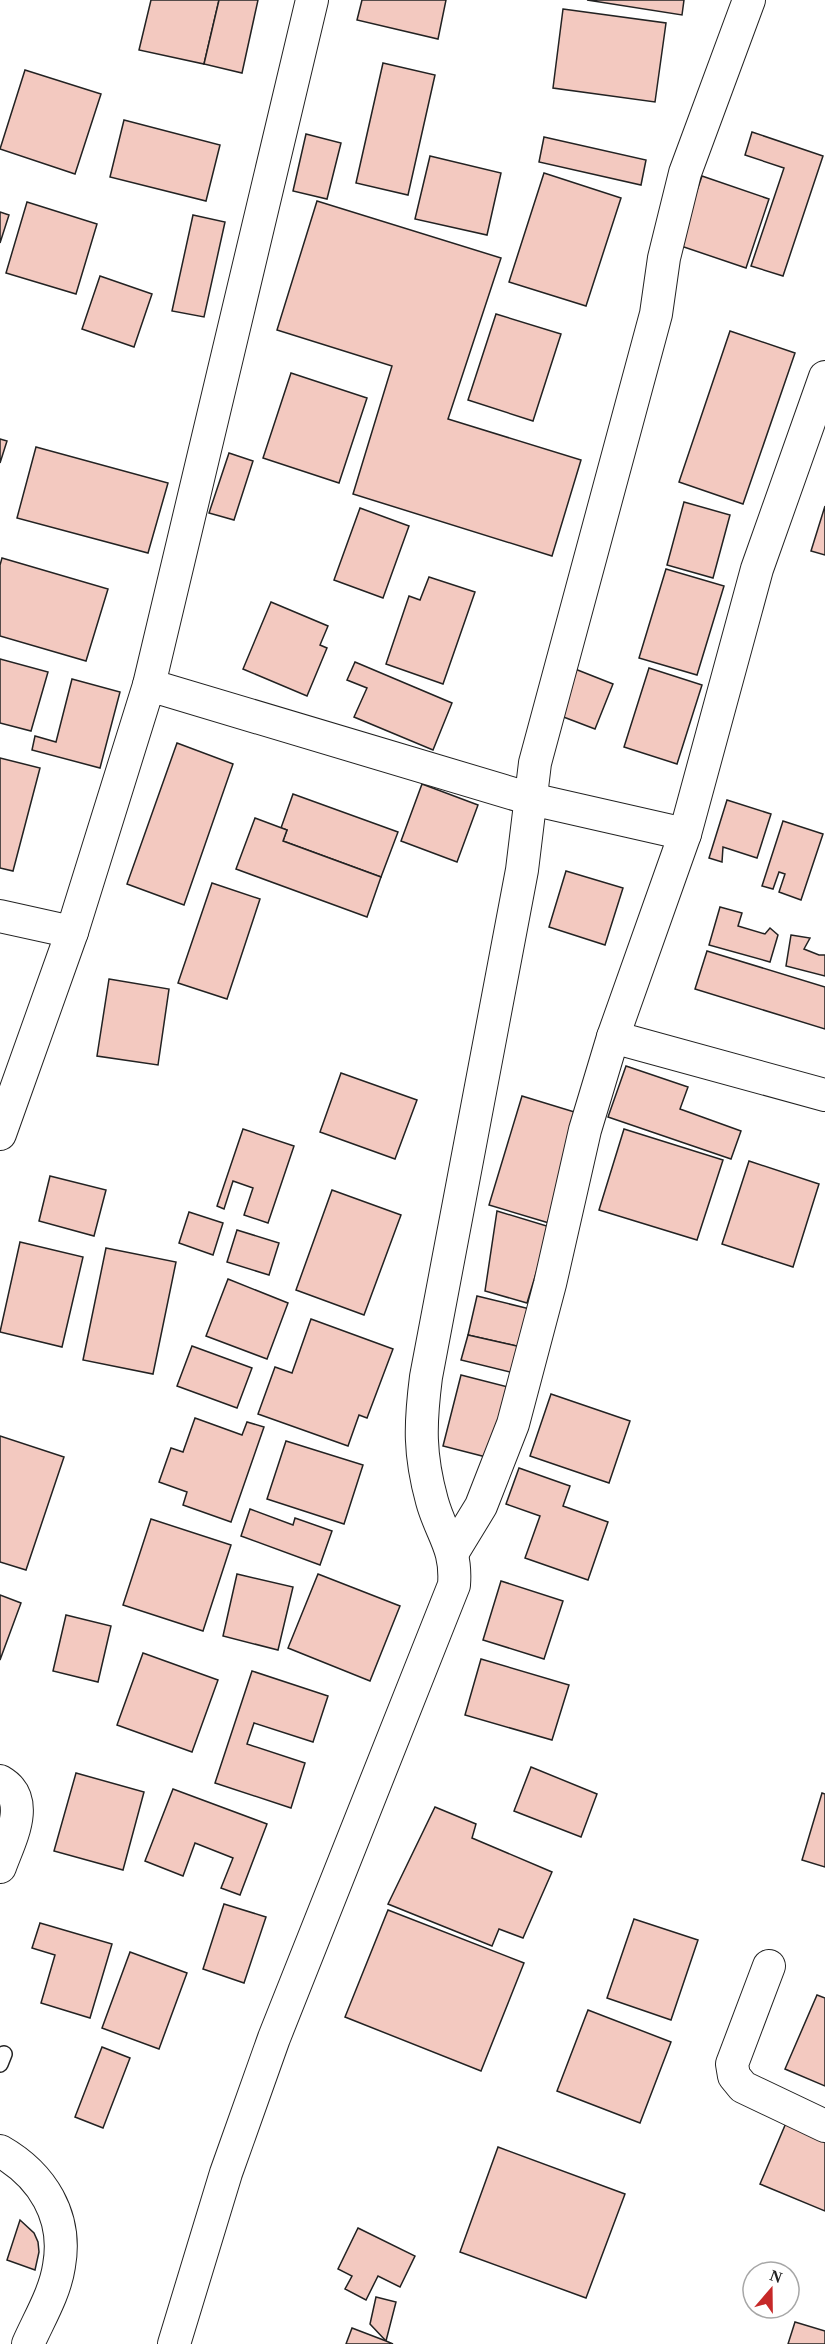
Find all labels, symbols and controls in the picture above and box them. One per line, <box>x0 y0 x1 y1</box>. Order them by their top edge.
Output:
north arrow <box>741 2260 801 2320</box>
text: N <box>768 2266 785 2286</box>

